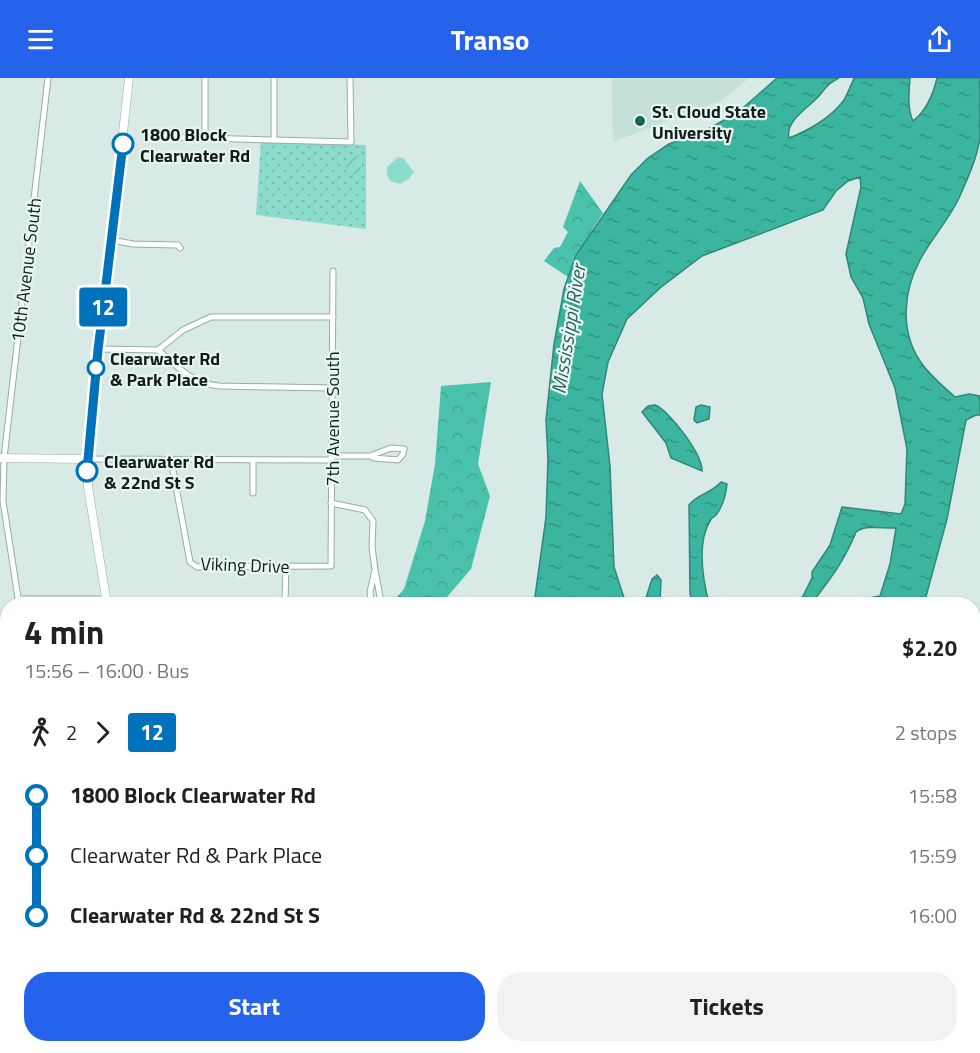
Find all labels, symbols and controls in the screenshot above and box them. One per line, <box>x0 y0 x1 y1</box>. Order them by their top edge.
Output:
text: Transo <box>451 19 529 60</box>
icon: menu <box>24 23 57 56</box>
icon: share <box>923 23 956 56</box>
place label: St. Cloud State University <box>652 98 766 146</box>
marker: St. Cloud State University <box>633 114 647 128</box>
place label: 1800 Block Clearwater Rd <box>140 121 250 169</box>
marker: 1800 Block Clearwater Rd <box>112 133 134 155</box>
street label: 10th Avenue South <box>4 196 48 344</box>
water label: Mississippi River <box>542 259 594 396</box>
line badge: 12 <box>76 288 130 326</box>
text: 12 <box>91 291 115 323</box>
place label: Clearwater Rd & Park Place <box>110 345 220 393</box>
street label: 7th Avenue South <box>319 351 346 487</box>
marker: Clearwater Rd & Park Place <box>87 359 105 377</box>
place label: Clearwater Rd & 22nd St S <box>104 448 214 496</box>
marker: Clearwater Rd & 22nd St S <box>76 460 98 482</box>
street label: Viking Drive <box>200 550 290 580</box>
text: 4 min <box>24 607 104 657</box>
text: $2.20 <box>902 631 957 665</box>
text: 15:56 – 16:00 · Bus <box>24 655 189 686</box>
icon: walk <box>24 716 57 749</box>
icon: forward <box>86 716 119 749</box>
text: 12 <box>140 716 164 748</box>
text: 2 <box>66 717 77 748</box>
text: 2 stops <box>895 717 957 748</box>
text: 1800 Block Clearwater Rd <box>70 778 316 812</box>
text: 15:58 <box>908 780 957 811</box>
text: Clearwater Rd & Park Place <box>70 838 322 872</box>
text: 15:59 <box>908 840 957 871</box>
text: Clearwater Rd & 22nd St S <box>70 898 320 932</box>
text: 16:00 <box>908 900 957 931</box>
button: Start <box>24 972 485 1041</box>
button: Tickets <box>497 972 957 1041</box>

